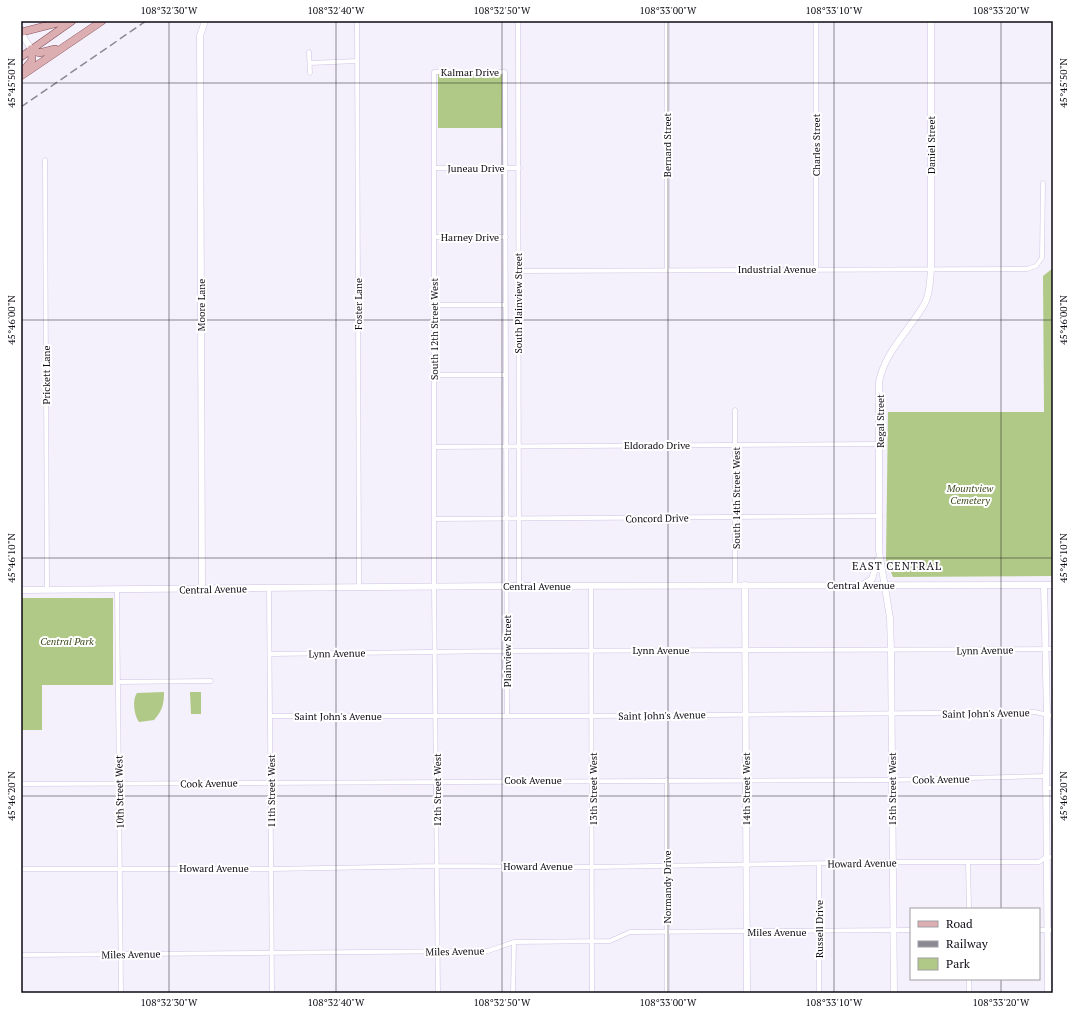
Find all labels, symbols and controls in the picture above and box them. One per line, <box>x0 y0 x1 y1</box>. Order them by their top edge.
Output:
text: 108°32'30"W <box>141 4 198 17</box>
text: 108°32'40"W <box>308 4 365 17</box>
text: 108°32'50"W <box>474 4 531 17</box>
text: 108°33'00"W <box>640 4 697 17</box>
text: 108°33'10"W <box>806 4 863 17</box>
text: 108°33'20"W <box>973 4 1030 17</box>
text: 45°45'50"N <box>5 58 18 108</box>
text: 45°45'50"N <box>1057 58 1070 108</box>
street label: Kalmar Drive <box>441 66 499 79</box>
street label: Bernard Street <box>661 112 674 177</box>
street label: Charles Street <box>810 113 823 176</box>
street label: Daniel Street <box>925 116 938 174</box>
street label: Juneau Drive <box>447 162 505 175</box>
street label: Harney Drive <box>441 231 499 244</box>
street label: South Plainview Street <box>512 252 525 354</box>
street label: Industrial Avenue <box>738 263 816 276</box>
street label: Foster Lane <box>352 278 365 330</box>
street label: South 12th Street West <box>428 278 441 380</box>
street label: Moore Lane <box>195 279 208 331</box>
text: 45°46'00"N <box>5 295 18 345</box>
text: 45°46'00"N <box>1057 295 1070 345</box>
street label: Prickett Lane <box>40 346 53 404</box>
street label: Regal Street <box>874 394 887 448</box>
street label: Eldorado Drive <box>624 439 690 452</box>
street label: South 14th Street West <box>730 447 743 549</box>
park label: Mountview Cemetery <box>946 482 993 507</box>
street label: Concord Drive <box>625 511 689 526</box>
text: 45°46'10"N <box>5 533 18 583</box>
text: 45°46'10"N <box>1057 533 1070 583</box>
district label: EAST CENTRAL <box>852 559 942 573</box>
street label: Central Avenue <box>827 579 895 592</box>
street label: Central Avenue <box>503 580 571 593</box>
street label: Central Avenue <box>179 582 247 597</box>
street label: Plainview Street <box>501 614 514 687</box>
park label: Central Park <box>40 635 94 648</box>
street label: Lynn Avenue <box>633 644 689 657</box>
street label: Lynn Avenue <box>956 644 1014 657</box>
street label: Lynn Avenue <box>308 647 366 660</box>
street label: Saint John's Avenue <box>942 706 1030 721</box>
street label: Saint John's Avenue <box>618 708 706 723</box>
street label: Saint John's Avenue <box>294 710 382 723</box>
street label: 13th Street West <box>587 752 600 826</box>
street label: 14th Street West <box>740 752 753 826</box>
street label: 15th Street West <box>886 752 899 826</box>
street label: 12th Street West <box>431 753 444 827</box>
street label: 11th Street West <box>265 754 278 828</box>
street label: 10th Street West <box>112 755 127 829</box>
text: 45°46'20"N <box>5 771 18 821</box>
text: 45°46'20"N <box>1057 771 1070 821</box>
street label: Cook Avenue <box>912 772 970 786</box>
street label: Cook Avenue <box>504 774 562 787</box>
street label: Cook Avenue <box>180 776 238 790</box>
street label: Normandy Drive <box>661 850 674 924</box>
street label: Howard Avenue <box>827 856 897 871</box>
street label: Howard Avenue <box>503 860 573 873</box>
street label: Howard Avenue <box>179 862 249 875</box>
street label: Russell Drive <box>813 900 826 958</box>
legend <box>910 908 1040 980</box>
text: Road <box>946 916 973 931</box>
street label: Miles Avenue <box>747 926 807 939</box>
text: Railway <box>946 936 989 951</box>
street label: Miles Avenue <box>425 944 485 959</box>
street label: Miles Avenue <box>101 947 161 962</box>
text: Park <box>946 956 971 971</box>
text: 108°32'30"W <box>141 996 198 1009</box>
text: 108°32'40"W <box>308 996 365 1009</box>
text: 108°32'50"W <box>474 996 531 1009</box>
text: 108°33'00"W <box>640 996 697 1009</box>
text: 108°33'10"W <box>806 996 863 1009</box>
text: 108°33'20"W <box>973 996 1030 1009</box>

